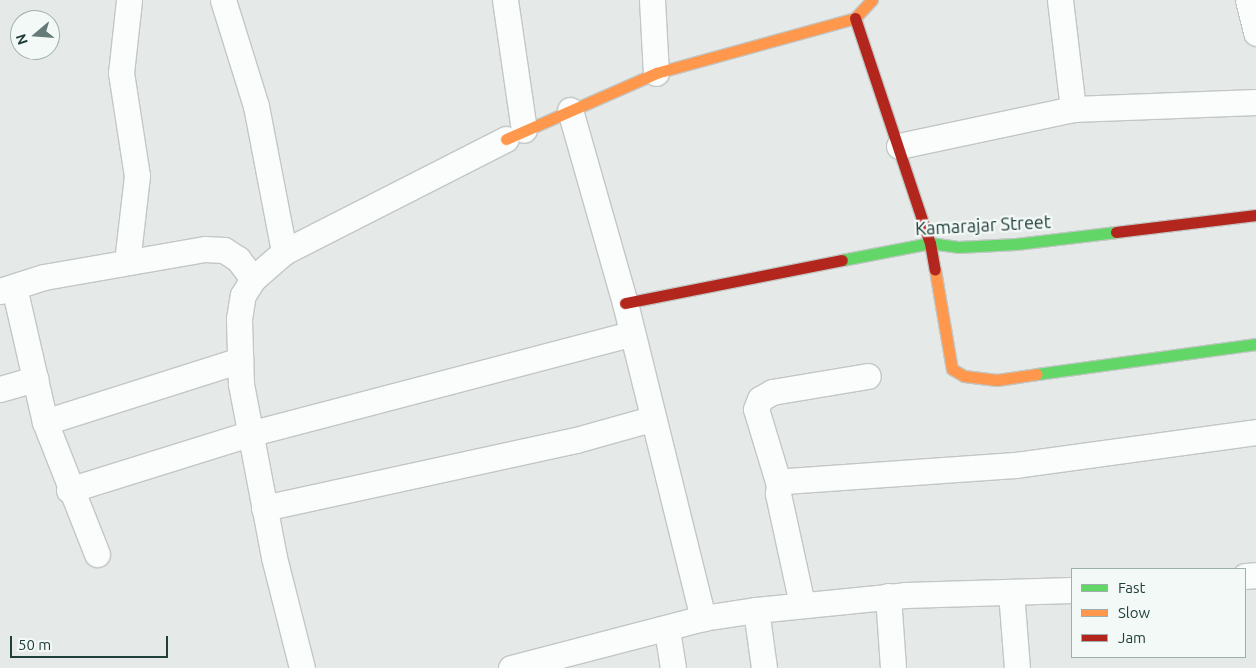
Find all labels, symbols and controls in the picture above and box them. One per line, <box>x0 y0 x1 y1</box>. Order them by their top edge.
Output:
north arrow <box>10 10 60 60</box>
text: N <box>12 32 31 47</box>
street label: Kamarajar Street <box>915 211 1051 239</box>
legend <box>1071 568 1246 658</box>
text: Fast <box>1118 579 1145 596</box>
text: Slow <box>1118 604 1150 621</box>
scale bar <box>12 626 170 658</box>
text: Jam <box>1118 629 1146 646</box>
text: 50 m <box>18 636 51 653</box>

